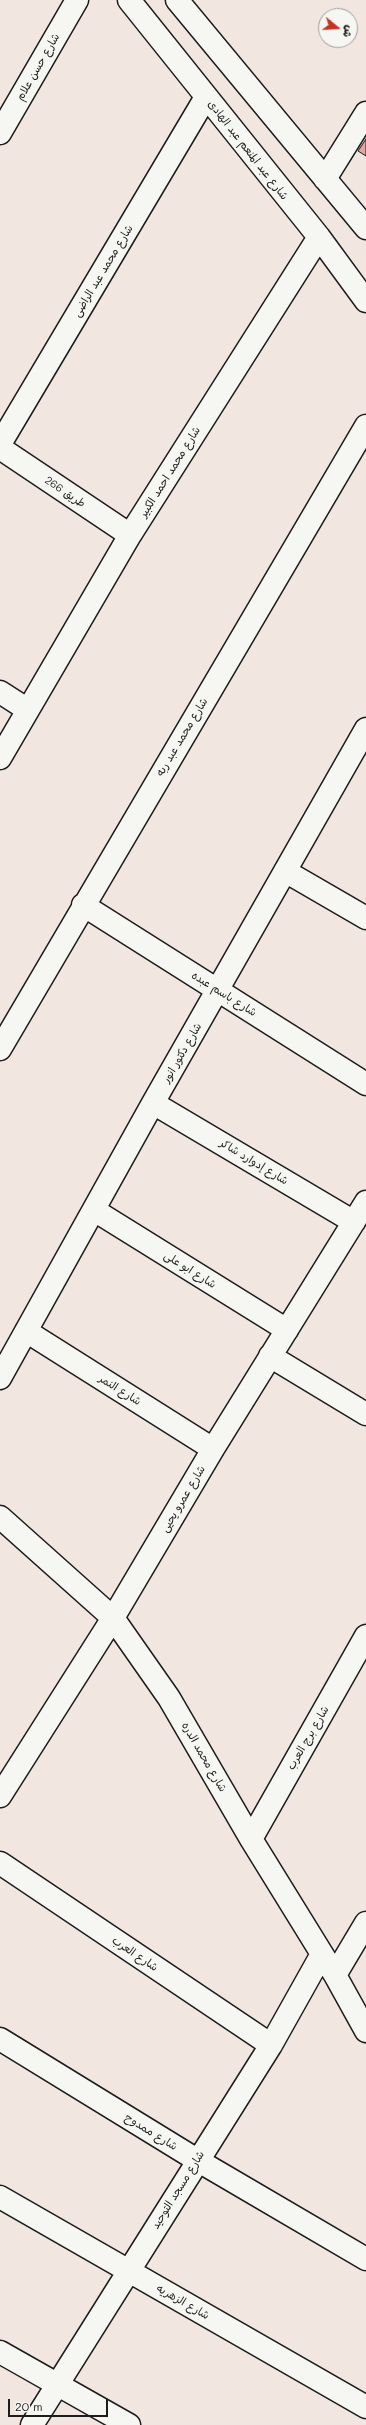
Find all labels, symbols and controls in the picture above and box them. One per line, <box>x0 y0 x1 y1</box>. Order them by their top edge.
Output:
north arrow <box>318 8 358 48</box>
text: ش <box>340 23 358 40</box>
street label: شارع حسن علام <box>13 31 63 103</box>
street label: شارع عبد المنعم عبد الهادى <box>205 98 291 202</box>
street label: شارع محمد عبد الراضى <box>70 222 136 320</box>
street label: شارع محمد احمد الكبير <box>137 424 203 520</box>
street label: طريق 266 <box>42 474 88 510</box>
street label: شارع محمد عبد ربه <box>153 695 211 779</box>
street label: شارع باسم عبده <box>189 969 259 1019</box>
street label: شارع دكتور انور <box>159 1021 205 1085</box>
street label: شارع إدوارد شاكر <box>217 1136 291 1188</box>
street label: شارع ابو على <box>162 1249 218 1291</box>
street label: شارع النمر <box>96 1372 144 1408</box>
street label: شارع عمرو يحيى <box>158 1463 208 1535</box>
street label: شارع برج العرب <box>284 1704 332 1772</box>
street label: شارع محمد الدره <box>179 1720 229 1794</box>
street label: شارع العرب <box>109 1934 161 1974</box>
street label: شارع ممدوح <box>122 2111 180 2153</box>
street label: شارع مسجد التوحيد <box>149 2149 207 2231</box>
street label: شارع الزهريه <box>154 2282 212 2322</box>
scale bar <box>10 2391 110 2417</box>
text: 20 m <box>15 2398 43 2414</box>

